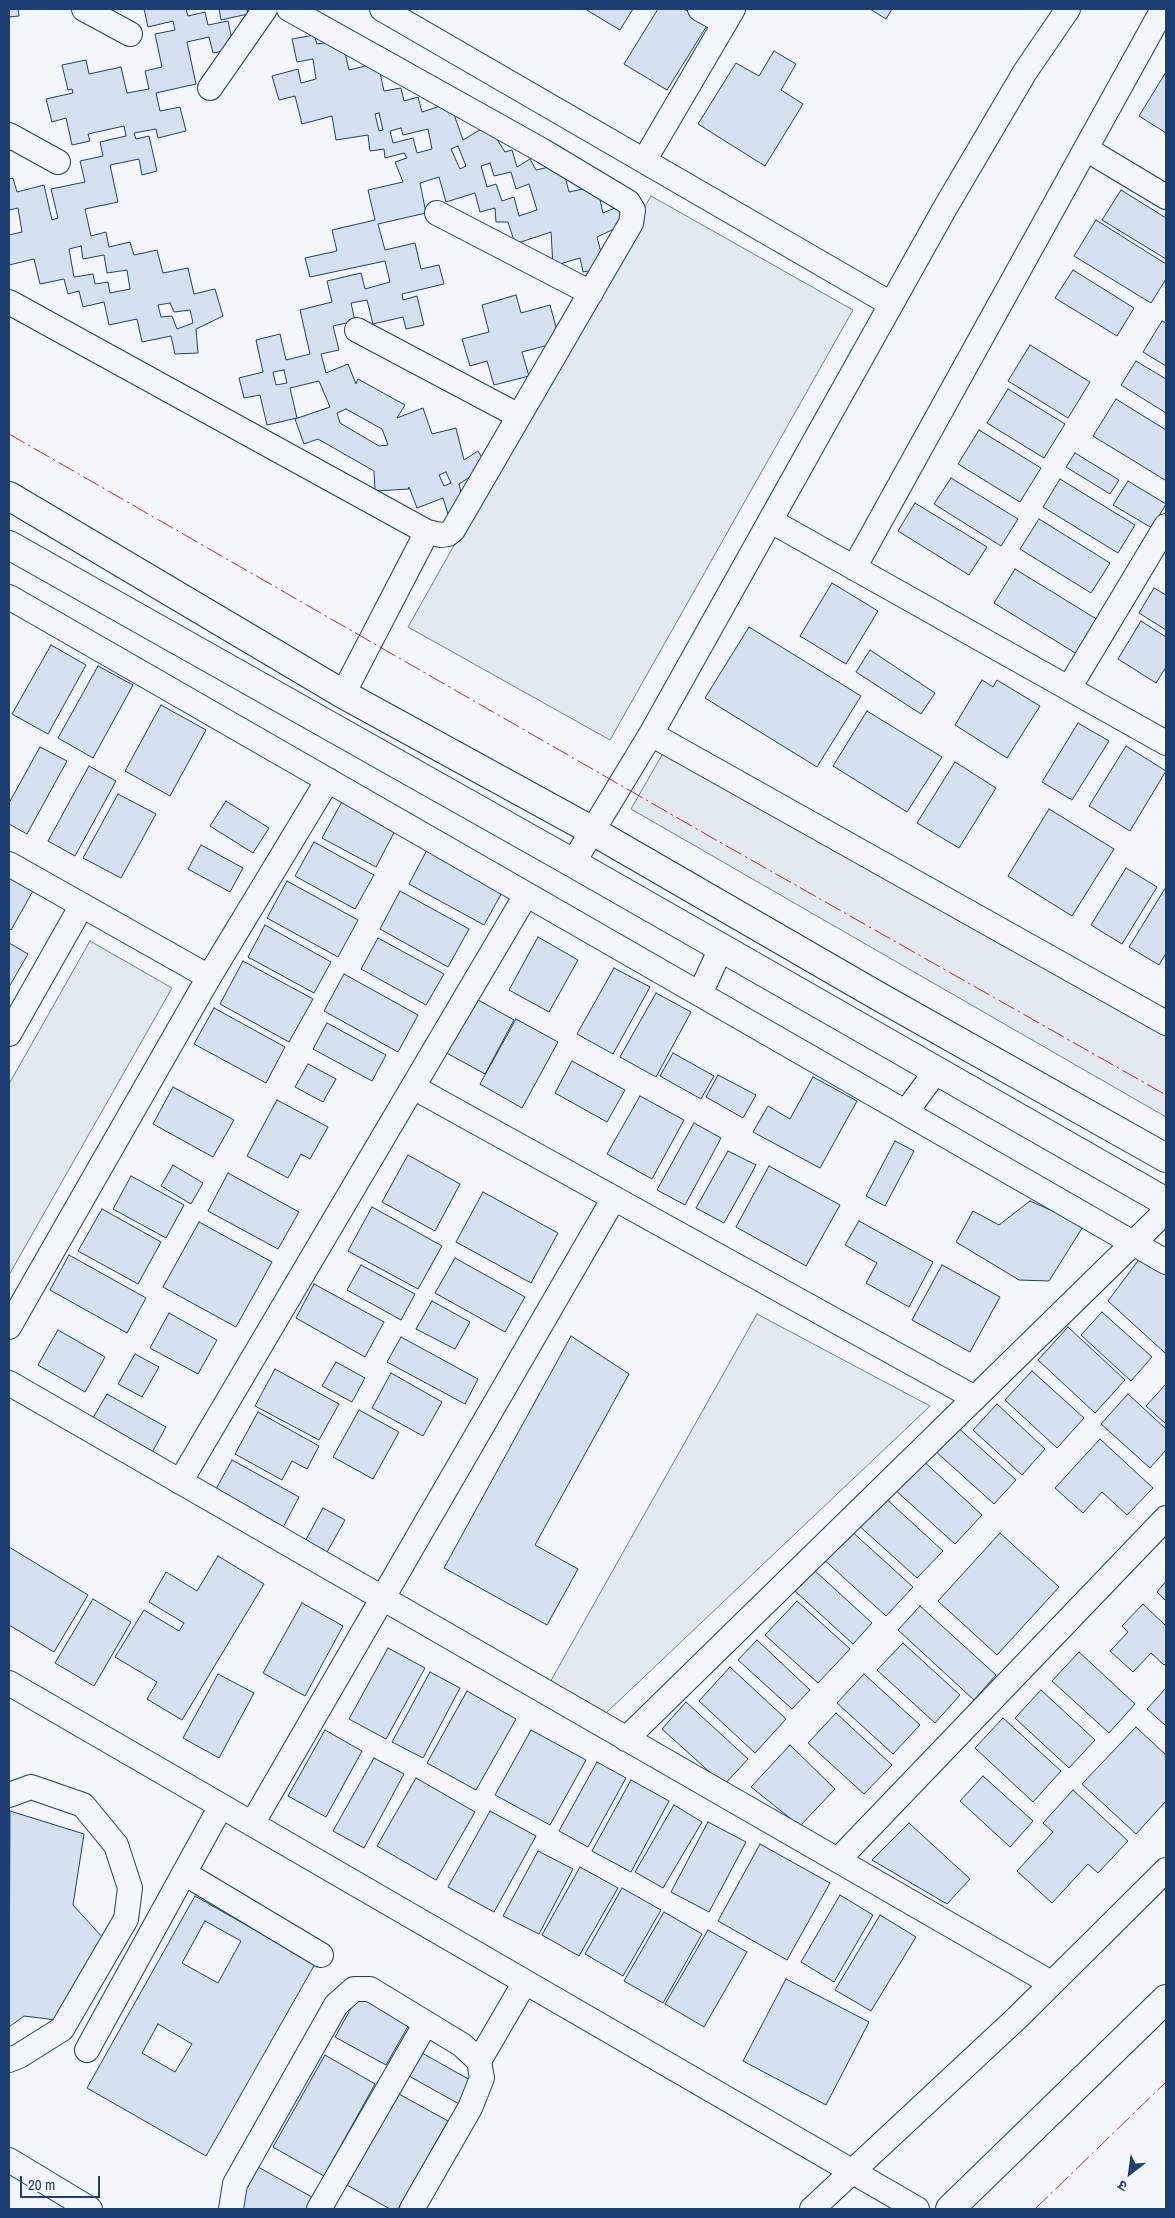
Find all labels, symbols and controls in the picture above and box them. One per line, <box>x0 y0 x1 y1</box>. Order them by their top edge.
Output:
north arrow <box>1105 2148 1155 2198</box>
scale bar <box>22 2166 102 2198</box>
text: 20 m <box>28 2174 55 2195</box>
text: उ <box>1114 2176 1131 2196</box>

